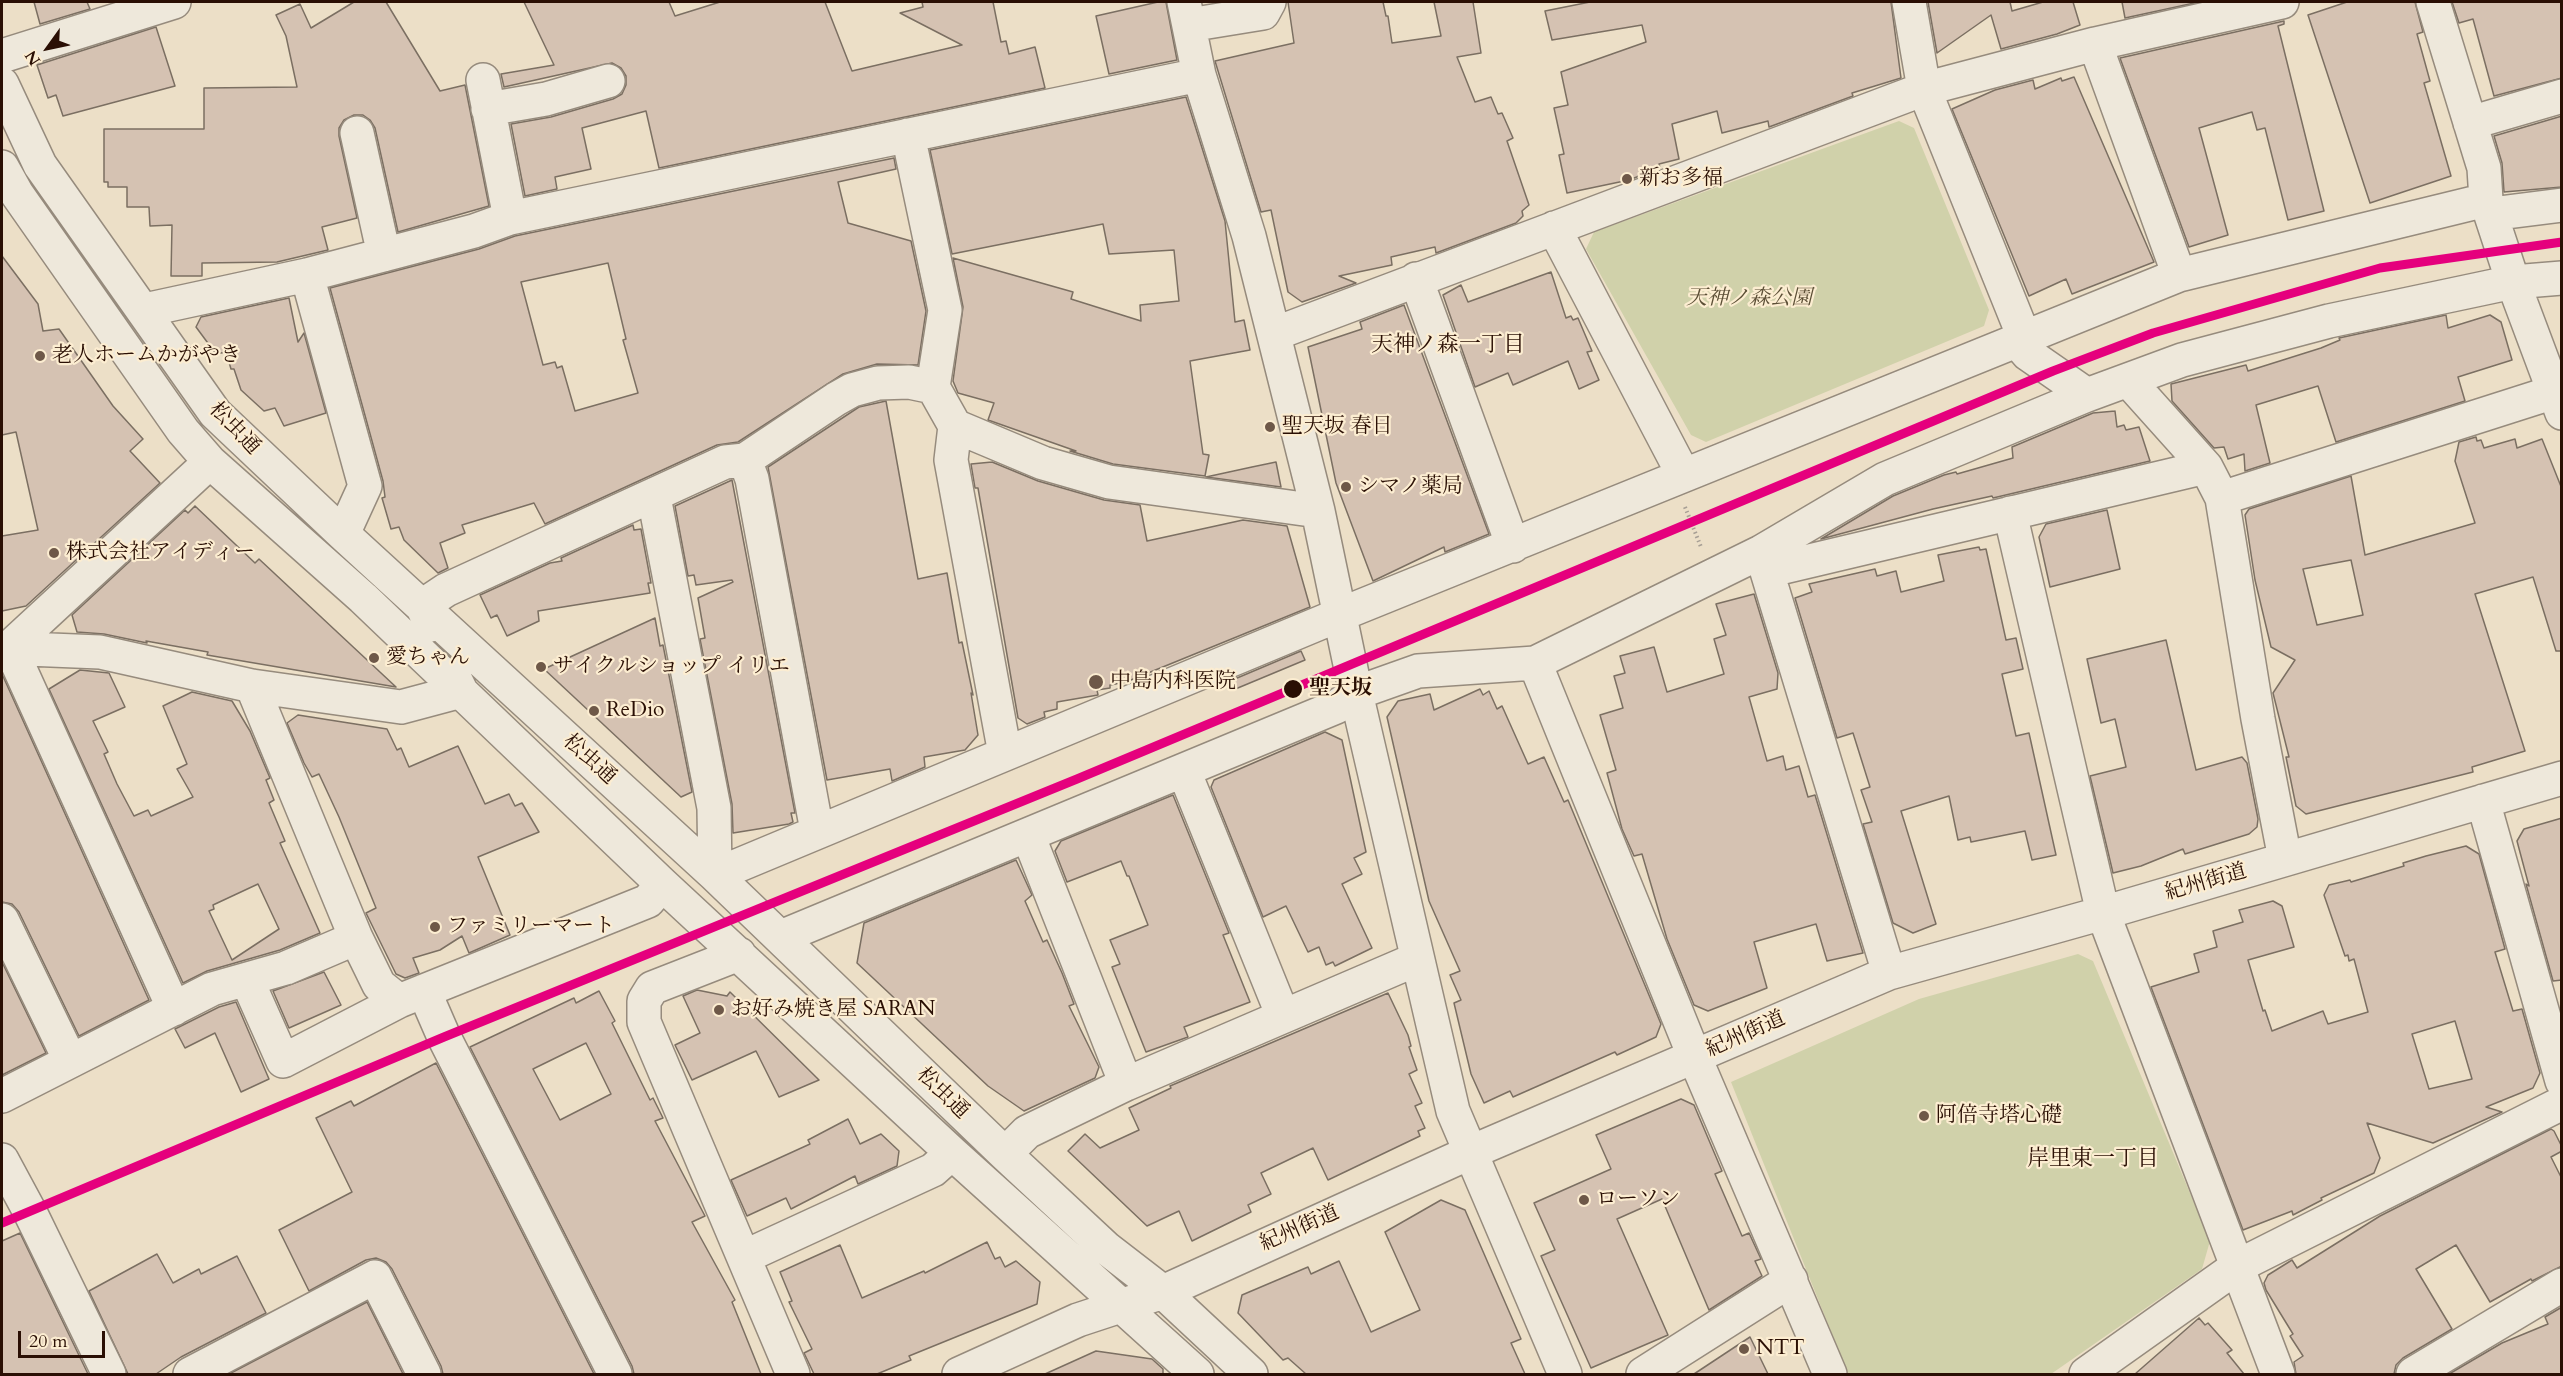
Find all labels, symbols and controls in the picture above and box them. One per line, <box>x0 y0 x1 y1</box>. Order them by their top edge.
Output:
north arrow <box>18 18 78 78</box>
text: N <box>20 46 46 70</box>
place label: 新お多福 <box>1639 166 1723 192</box>
marker: 新お多福 <box>1620 172 1634 186</box>
park label: 天神ノ森公園 <box>1686 286 1812 312</box>
district label: 天神ノ森一丁目 <box>1371 333 1525 359</box>
place label: 老人ホームかがやき <box>52 343 241 369</box>
marker: 老人ホームかがやき <box>33 349 47 363</box>
street label: 松虫通 <box>203 398 265 460</box>
place label: 聖天坂 春日 <box>1282 414 1393 440</box>
marker: 聖天坂 春日 <box>1263 420 1277 434</box>
place label: シマノ薬局 <box>1358 474 1463 500</box>
marker: シマノ薬局 <box>1339 480 1353 494</box>
place label: 株式会社アイディー <box>66 540 255 566</box>
marker: 株式会社アイディー <box>47 546 61 560</box>
place label: 愛ちゃん <box>386 645 470 671</box>
marker: 愛ちゃん <box>367 651 381 665</box>
place label: サイクルショップ イリエ <box>553 654 790 680</box>
marker: サイクルショップ イリエ <box>534 660 548 674</box>
place label: 中島内科医院 <box>1110 669 1236 695</box>
marker: 中島内科医院 <box>1087 673 1105 691</box>
place label: 聖天坂 <box>1309 676 1372 702</box>
marker: 聖天坂 <box>1282 678 1304 700</box>
place label: ReDio <box>606 698 664 724</box>
marker: ReDio <box>587 704 601 718</box>
street label: 松虫通 <box>557 730 621 790</box>
street label: 紀州街道 <box>2162 859 2250 907</box>
place label: ファミリーマート <box>447 914 615 940</box>
marker: ファミリーマート <box>428 920 442 934</box>
place label: お好み焼き屋 SARAN <box>731 997 936 1023</box>
marker: お好み焼き屋 SARAN <box>712 1003 726 1017</box>
street label: 紀州街道 <box>1703 1006 1789 1064</box>
street label: 松虫通 <box>911 1063 973 1125</box>
place label: 阿倍寺塔心礎 <box>1936 1103 2062 1129</box>
marker: 阿倍寺塔心礎 <box>1917 1109 1931 1123</box>
district label: 岸里東一丁目 <box>2027 1147 2159 1173</box>
place label: ローソン <box>1596 1187 1680 1213</box>
marker: ローソン <box>1577 1193 1591 1207</box>
street label: 紀州街道 <box>1257 1200 1343 1258</box>
scale bar <box>21 1319 108 1357</box>
text: 20 m <box>29 1329 68 1354</box>
place label: NTT <box>1756 1336 1805 1362</box>
marker: NTT <box>1737 1342 1751 1356</box>

